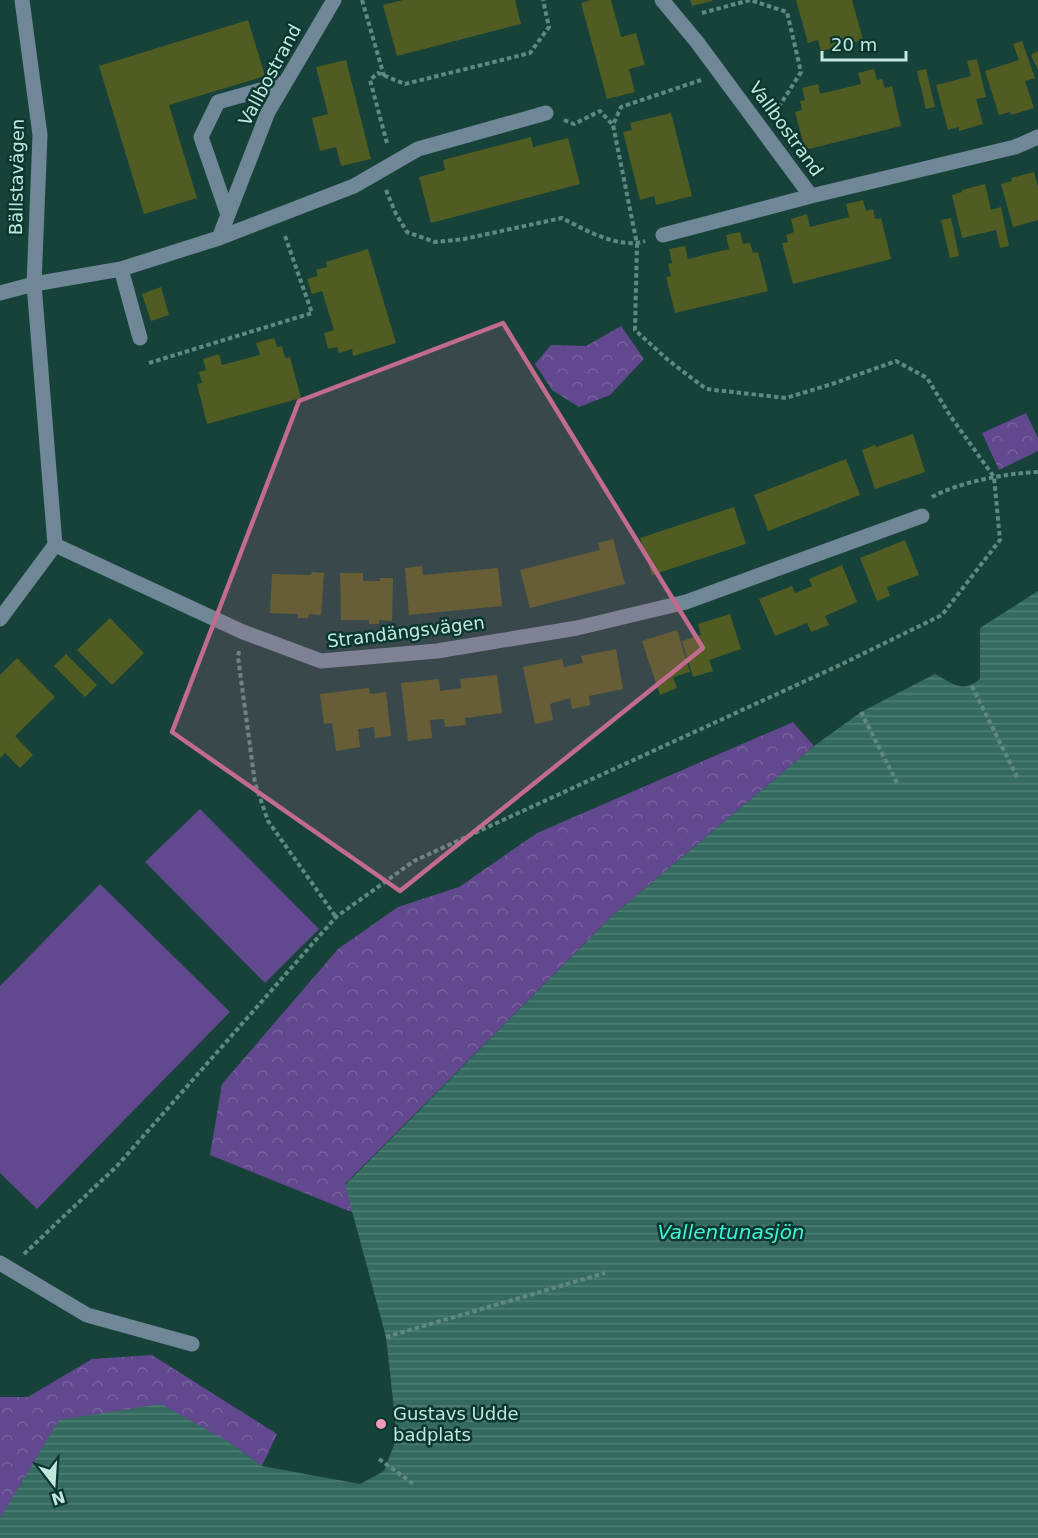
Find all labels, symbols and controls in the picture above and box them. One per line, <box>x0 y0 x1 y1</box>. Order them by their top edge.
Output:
street label: Vallbostrand <box>234 20 305 129</box>
scale bar <box>822 24 906 62</box>
text: 20 m <box>831 34 877 55</box>
street label: Vallbostrand <box>745 77 828 180</box>
street label: Bällstavägen <box>5 119 28 235</box>
street label: Strandängsvägen <box>326 611 486 652</box>
water label: Vallentunasjön <box>657 1220 805 1244</box>
place label: Gustavs Udde badplats <box>393 1403 519 1445</box>
marker: Gustavs Udde badplats <box>374 1417 388 1431</box>
north arrow <box>24 1454 84 1514</box>
text: N <box>49 1487 67 1509</box>

